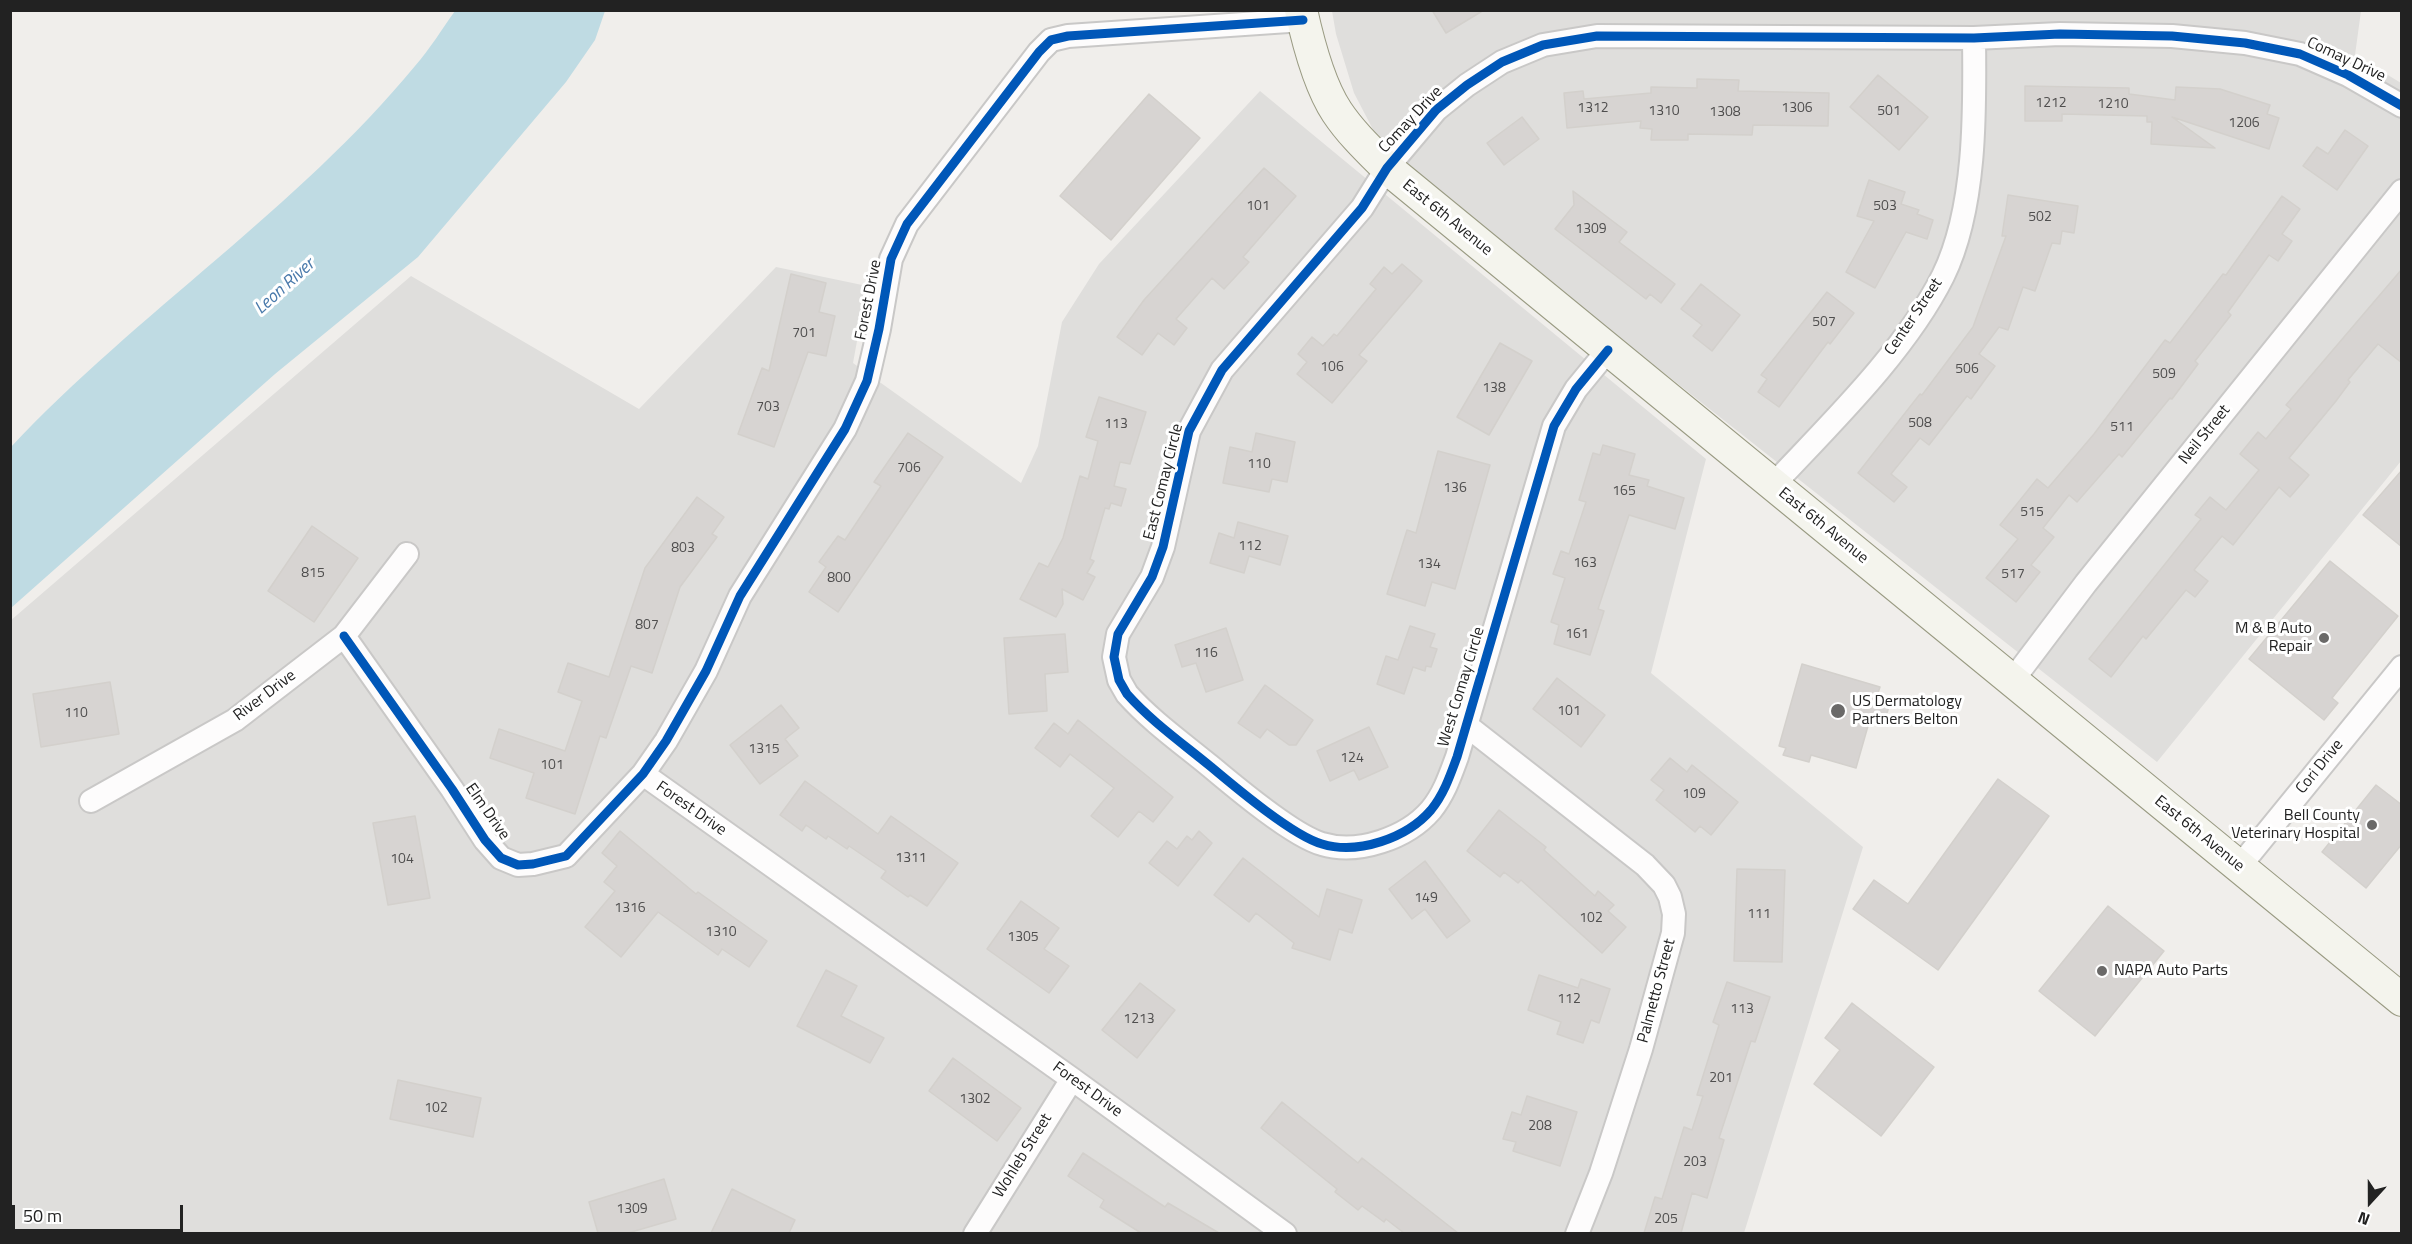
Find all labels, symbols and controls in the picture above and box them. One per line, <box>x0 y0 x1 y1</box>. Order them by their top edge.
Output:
street label: Comay Drive <box>2304 33 2388 87</box>
street label: Comay Drive <box>1375 83 1447 157</box>
house number: 1212 <box>2035 96 2067 112</box>
house number: 1210 <box>2097 97 2129 113</box>
house number: 1312 <box>1577 101 1609 117</box>
house number: 1306 <box>1781 101 1813 117</box>
house number: 1310 <box>1648 104 1680 120</box>
house number: 501 <box>1877 104 1901 120</box>
house number: 1308 <box>1709 105 1741 121</box>
house number: 1206 <box>2228 116 2260 132</box>
street label: East 6th Avenue <box>1398 176 1496 260</box>
house number: 101 <box>1246 199 1270 215</box>
house number: 503 <box>1873 199 1897 215</box>
house number: 502 <box>2028 210 2052 226</box>
house number: 1309 <box>1575 222 1607 238</box>
water label: Leon River <box>250 254 320 320</box>
street label: Forest Drive <box>852 258 886 342</box>
street label: Center Street <box>1881 275 1947 359</box>
house number: 507 <box>1812 315 1836 331</box>
house number: 701 <box>792 326 816 342</box>
house number: 106 <box>1320 360 1344 376</box>
house number: 506 <box>1955 362 1979 378</box>
house number: 509 <box>2152 367 2176 383</box>
house number: 138 <box>1482 381 1506 397</box>
house number: 703 <box>756 400 780 416</box>
street label: Neil Street <box>2175 401 2235 469</box>
house number: 508 <box>1908 416 1932 432</box>
house number: 113 <box>1104 417 1128 433</box>
house number: 511 <box>2110 420 2134 436</box>
street label: East Comay Circle <box>1140 422 1188 542</box>
house number: 110 <box>1247 457 1271 473</box>
house number: 706 <box>897 461 921 477</box>
house number: 136 <box>1443 481 1467 497</box>
house number: 165 <box>1612 484 1636 500</box>
street label: East 6th Avenue <box>1774 484 1872 568</box>
house number: 515 <box>2020 505 2044 521</box>
house number: 112 <box>1238 539 1262 555</box>
house number: 803 <box>671 541 695 557</box>
house number: 163 <box>1573 556 1597 572</box>
house number: 134 <box>1417 557 1441 573</box>
house number: 815 <box>301 566 325 582</box>
house number: 517 <box>2001 567 2025 583</box>
house number: 800 <box>827 571 851 587</box>
house number: 807 <box>635 618 659 634</box>
place label: M & B Auto Repair <box>2235 619 2312 657</box>
street label: West Comay Circle <box>1435 625 1489 749</box>
house number: 161 <box>1565 627 1589 643</box>
marker: M & B Auto Repair <box>2317 631 2331 645</box>
house number: 116 <box>1194 646 1218 662</box>
street label: River Drive <box>230 666 300 726</box>
place label: US Dermatology Partners Belton <box>1852 692 1962 730</box>
marker: US Dermatology Partners Belton <box>1829 702 1847 720</box>
house number: 101 <box>1557 704 1581 720</box>
house number: 110 <box>64 706 88 722</box>
street label: Cori Drive <box>2292 736 2348 798</box>
house number: 1315 <box>748 742 780 758</box>
house number: 124 <box>1340 751 1364 767</box>
house number: 101 <box>540 758 564 774</box>
street label: Forest Drive <box>652 778 730 840</box>
street label: Elm Drive <box>461 780 513 844</box>
house number: 109 <box>1682 787 1706 803</box>
street label: East 6th Avenue <box>2150 792 2248 876</box>
place label: Bell County Veterinary Hospital <box>2231 806 2360 844</box>
marker: Bell County Veterinary Hospital <box>2365 818 2379 832</box>
house number: 1311 <box>895 851 927 867</box>
house number: 104 <box>390 852 414 868</box>
house number: 149 <box>1414 891 1438 907</box>
house number: 1316 <box>614 901 646 917</box>
house number: 111 <box>1747 907 1771 923</box>
house number: 102 <box>1579 911 1603 927</box>
house number: 1310 <box>705 925 737 941</box>
house number: 1305 <box>1007 930 1039 946</box>
street label: Palmetto Street <box>1634 937 1680 1045</box>
place label: NAPA Auto Parts <box>2114 961 2228 981</box>
marker: NAPA Auto Parts <box>2095 964 2109 978</box>
house number: 112 <box>1557 992 1581 1008</box>
house number: 113 <box>1730 1002 1754 1018</box>
house number: 1213 <box>1123 1012 1155 1028</box>
street label: Forest Drive <box>1048 1058 1126 1122</box>
house number: 201 <box>1709 1071 1733 1087</box>
house number: 1302 <box>959 1092 991 1108</box>
house number: 102 <box>424 1101 448 1117</box>
street label: Wohleb Street <box>989 1110 1057 1202</box>
house number: 208 <box>1528 1119 1552 1135</box>
house number: 203 <box>1683 1155 1707 1171</box>
north arrow <box>2340 1172 2400 1232</box>
scale bar <box>15 1193 186 1231</box>
text: 50 m <box>23 1202 62 1229</box>
house number: 1309 <box>616 1202 648 1218</box>
text: N <box>2354 1206 2373 1232</box>
house number: 205 <box>1654 1212 1678 1228</box>

